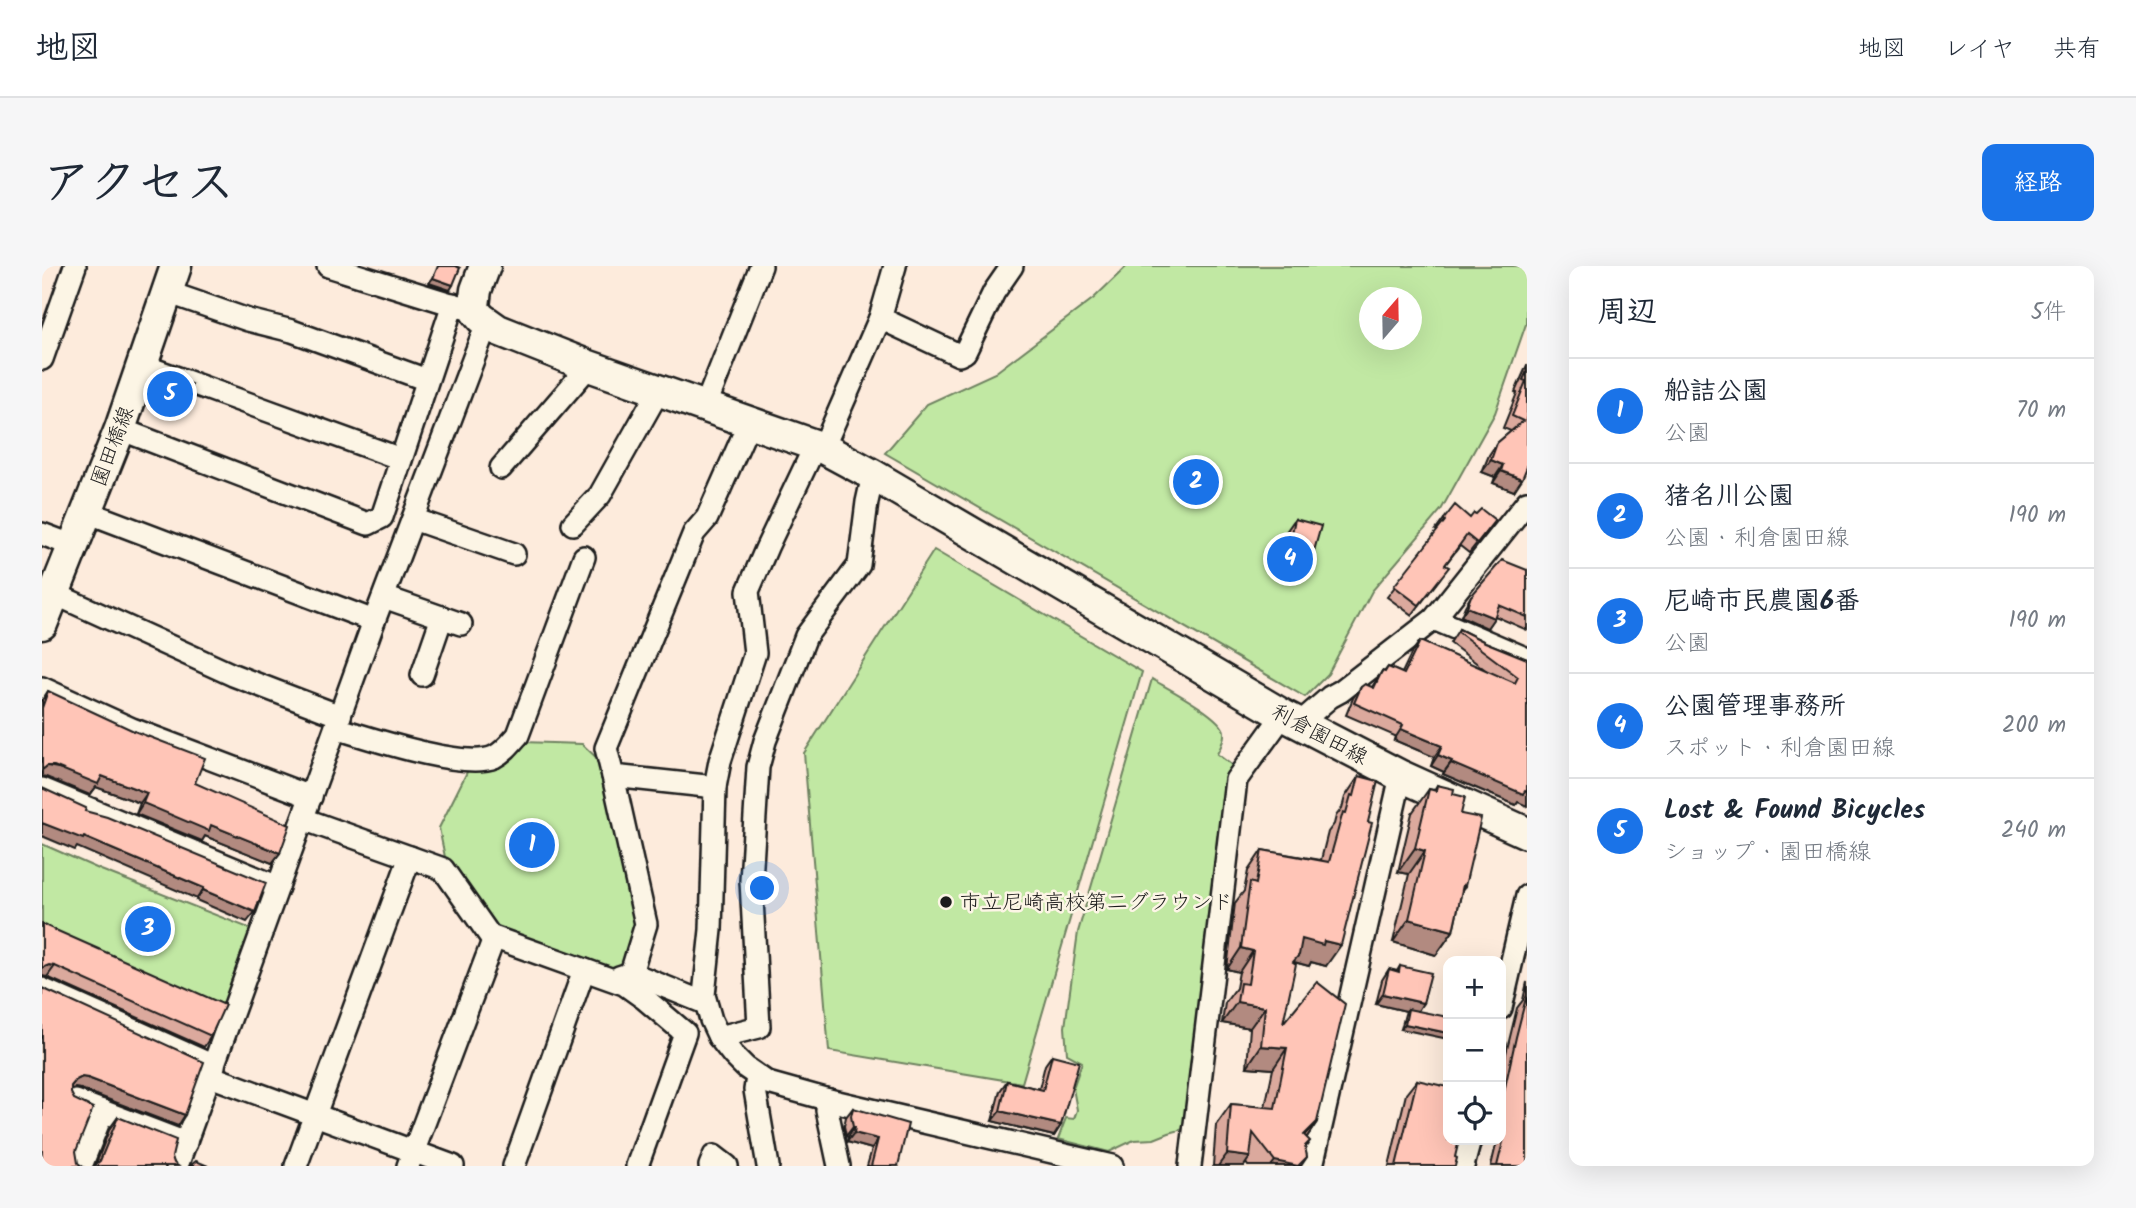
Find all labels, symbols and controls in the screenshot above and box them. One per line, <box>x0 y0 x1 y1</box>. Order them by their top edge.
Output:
text: 地図 <box>35 23 101 76</box>
text: 地図 <box>1858 30 1906 69</box>
text: レイヤ <box>1944 30 2015 69</box>
text: 共有 <box>2053 30 2101 69</box>
button: 経路 <box>1982 144 2094 221</box>
text: アクセス <box>42 146 235 224</box>
north arrow <box>1359 287 1422 350</box>
text: 周辺 <box>1597 289 1657 337</box>
text: 5件 <box>2031 295 2066 331</box>
pin: 5 <box>147 368 193 420</box>
text: 船詰公園 <box>1664 371 1768 413</box>
text: 1 <box>1617 393 1623 429</box>
text: 70 m <box>2016 393 2066 429</box>
street label: 園田橋線 <box>83 401 144 492</box>
text: 公園 <box>1664 416 1710 452</box>
pin: 2 <box>1173 456 1219 508</box>
text: 猪名川公園 <box>1664 476 1794 518</box>
text: 2 <box>1613 498 1627 534</box>
text: 190 m <box>2009 498 2066 534</box>
text: 公園 · 利倉園田線 <box>1664 521 1849 557</box>
pin: 4 <box>1267 533 1313 585</box>
text: 尼崎市民農園6番 <box>1664 581 1860 623</box>
text: 3 <box>1614 603 1626 639</box>
text: 190 m <box>2009 603 2066 639</box>
text: 公園 <box>1664 626 1710 662</box>
text: 公園管理事務所 <box>1664 686 1846 728</box>
street label: 利倉園田線 <box>1265 696 1373 775</box>
text: 4 <box>1614 708 1626 744</box>
text: 200 m <box>2002 708 2066 744</box>
text: スポット · 利倉園田線 <box>1664 731 1895 767</box>
text: Lost & Found Bicycles <box>1664 790 1925 832</box>
text: 5 <box>1614 813 1626 849</box>
text: 240 m <box>2001 813 2066 849</box>
pin: 1 <box>509 819 555 871</box>
text: ショップ · 園田橋線 <box>1664 835 1871 871</box>
your location <box>745 871 779 905</box>
place label: 市立尼崎高校第二グラウンド <box>960 887 1233 920</box>
marker: 市立尼崎高校第二グラウンド <box>938 894 954 910</box>
pin: 3 <box>125 903 171 955</box>
map controls <box>1443 956 1506 1145</box>
button: + <box>1443 956 1506 1019</box>
button: − <box>1443 1019 1506 1082</box>
button: locate <box>1443 1082 1506 1145</box>

